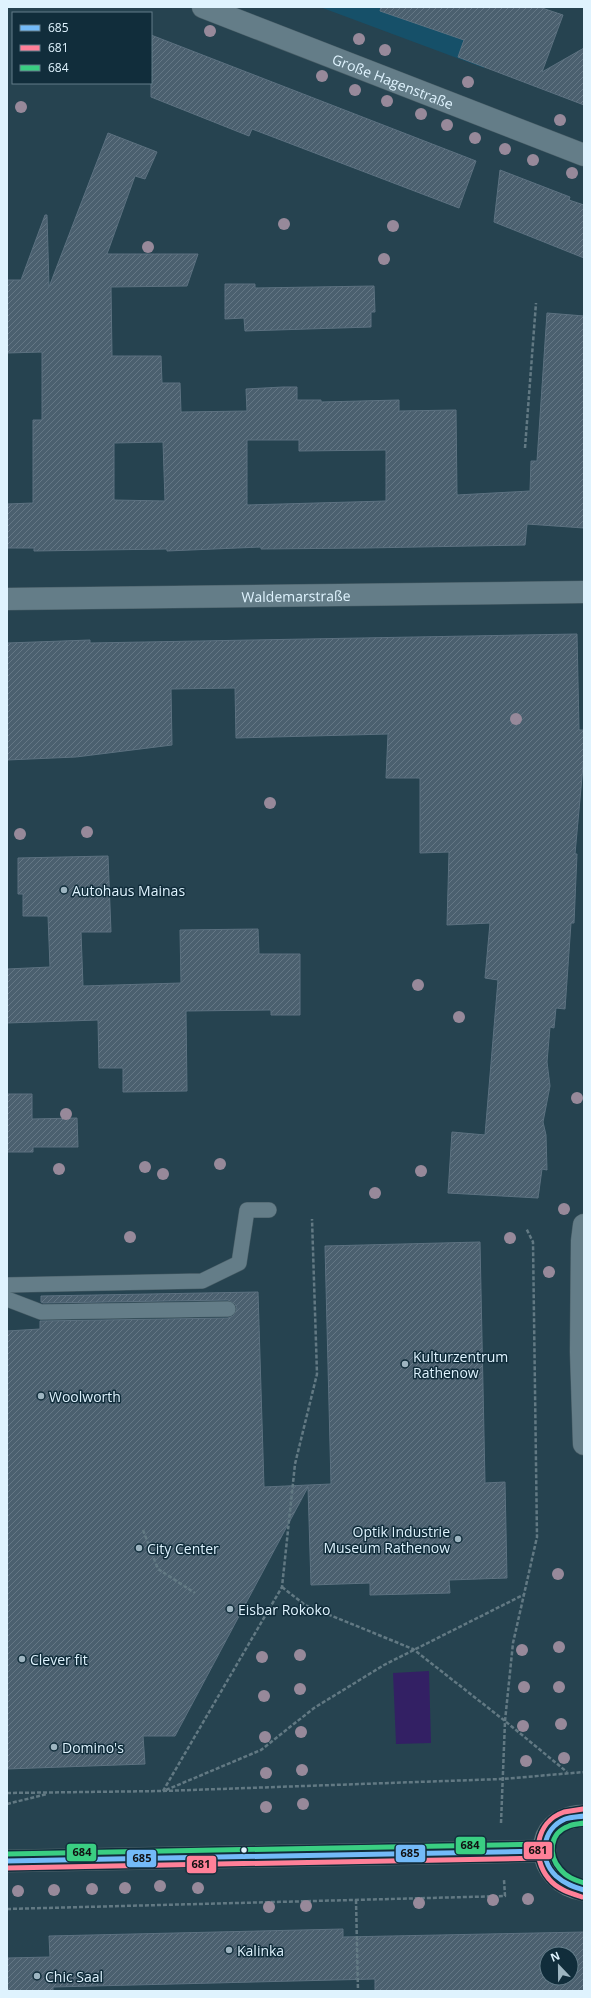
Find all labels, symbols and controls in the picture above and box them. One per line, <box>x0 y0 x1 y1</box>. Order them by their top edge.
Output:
legend <box>12 12 152 84</box>
text: 685 <box>48 19 69 36</box>
text: 681 <box>48 39 69 56</box>
street label: Große Hagenstraße <box>330 49 457 113</box>
text: 684 <box>48 59 69 76</box>
street label: Waldemarstraße <box>241 585 351 606</box>
place label: Autohaus Mainas <box>72 881 185 900</box>
marker: Autohaus Mainas <box>59 885 69 895</box>
place label: Kulturzentrum Rathenow <box>413 1347 508 1382</box>
marker: Kulturzentrum Rathenow <box>400 1359 410 1369</box>
place label: Woolworth <box>49 1387 121 1406</box>
marker: Woolworth <box>36 1391 46 1401</box>
place label: Optik Industrie Museum Rathenow <box>323 1522 450 1557</box>
marker: Optik Industrie Museum Rathenow <box>453 1534 463 1544</box>
place label: City Center <box>147 1539 219 1558</box>
marker: City Center <box>134 1543 144 1553</box>
place label: Eisbar Rokoko <box>238 1600 330 1619</box>
marker: Eisbar Rokoko <box>225 1604 235 1614</box>
place label: Clever fit <box>30 1650 88 1669</box>
marker: Clever fit <box>17 1654 27 1664</box>
place label: Domino's <box>62 1738 124 1757</box>
marker: Domino's <box>49 1742 59 1752</box>
line badge: 684 <box>455 1836 486 1855</box>
text: 684 <box>461 1837 480 1852</box>
line badge: 681 <box>523 1841 553 1860</box>
text: 681 <box>529 1842 547 1857</box>
line badge: 684 <box>66 1843 97 1862</box>
text: 684 <box>73 1844 92 1859</box>
line badge: 685 <box>395 1844 426 1863</box>
unlabelled marker <box>239 1845 249 1855</box>
text: 685 <box>401 1845 419 1860</box>
line badge: 685 <box>126 1849 157 1868</box>
text: 685 <box>133 1850 151 1865</box>
line badge: 681 <box>186 1855 217 1874</box>
text: 681 <box>192 1856 210 1871</box>
place label: Kalinka <box>237 1941 284 1960</box>
marker: Kalinka <box>224 1945 234 1955</box>
north arrow <box>539 1946 579 1986</box>
text: N <box>548 1948 562 1965</box>
place label: Chic Saal <box>45 1967 103 1986</box>
marker: Chic Saal <box>32 1971 42 1981</box>

